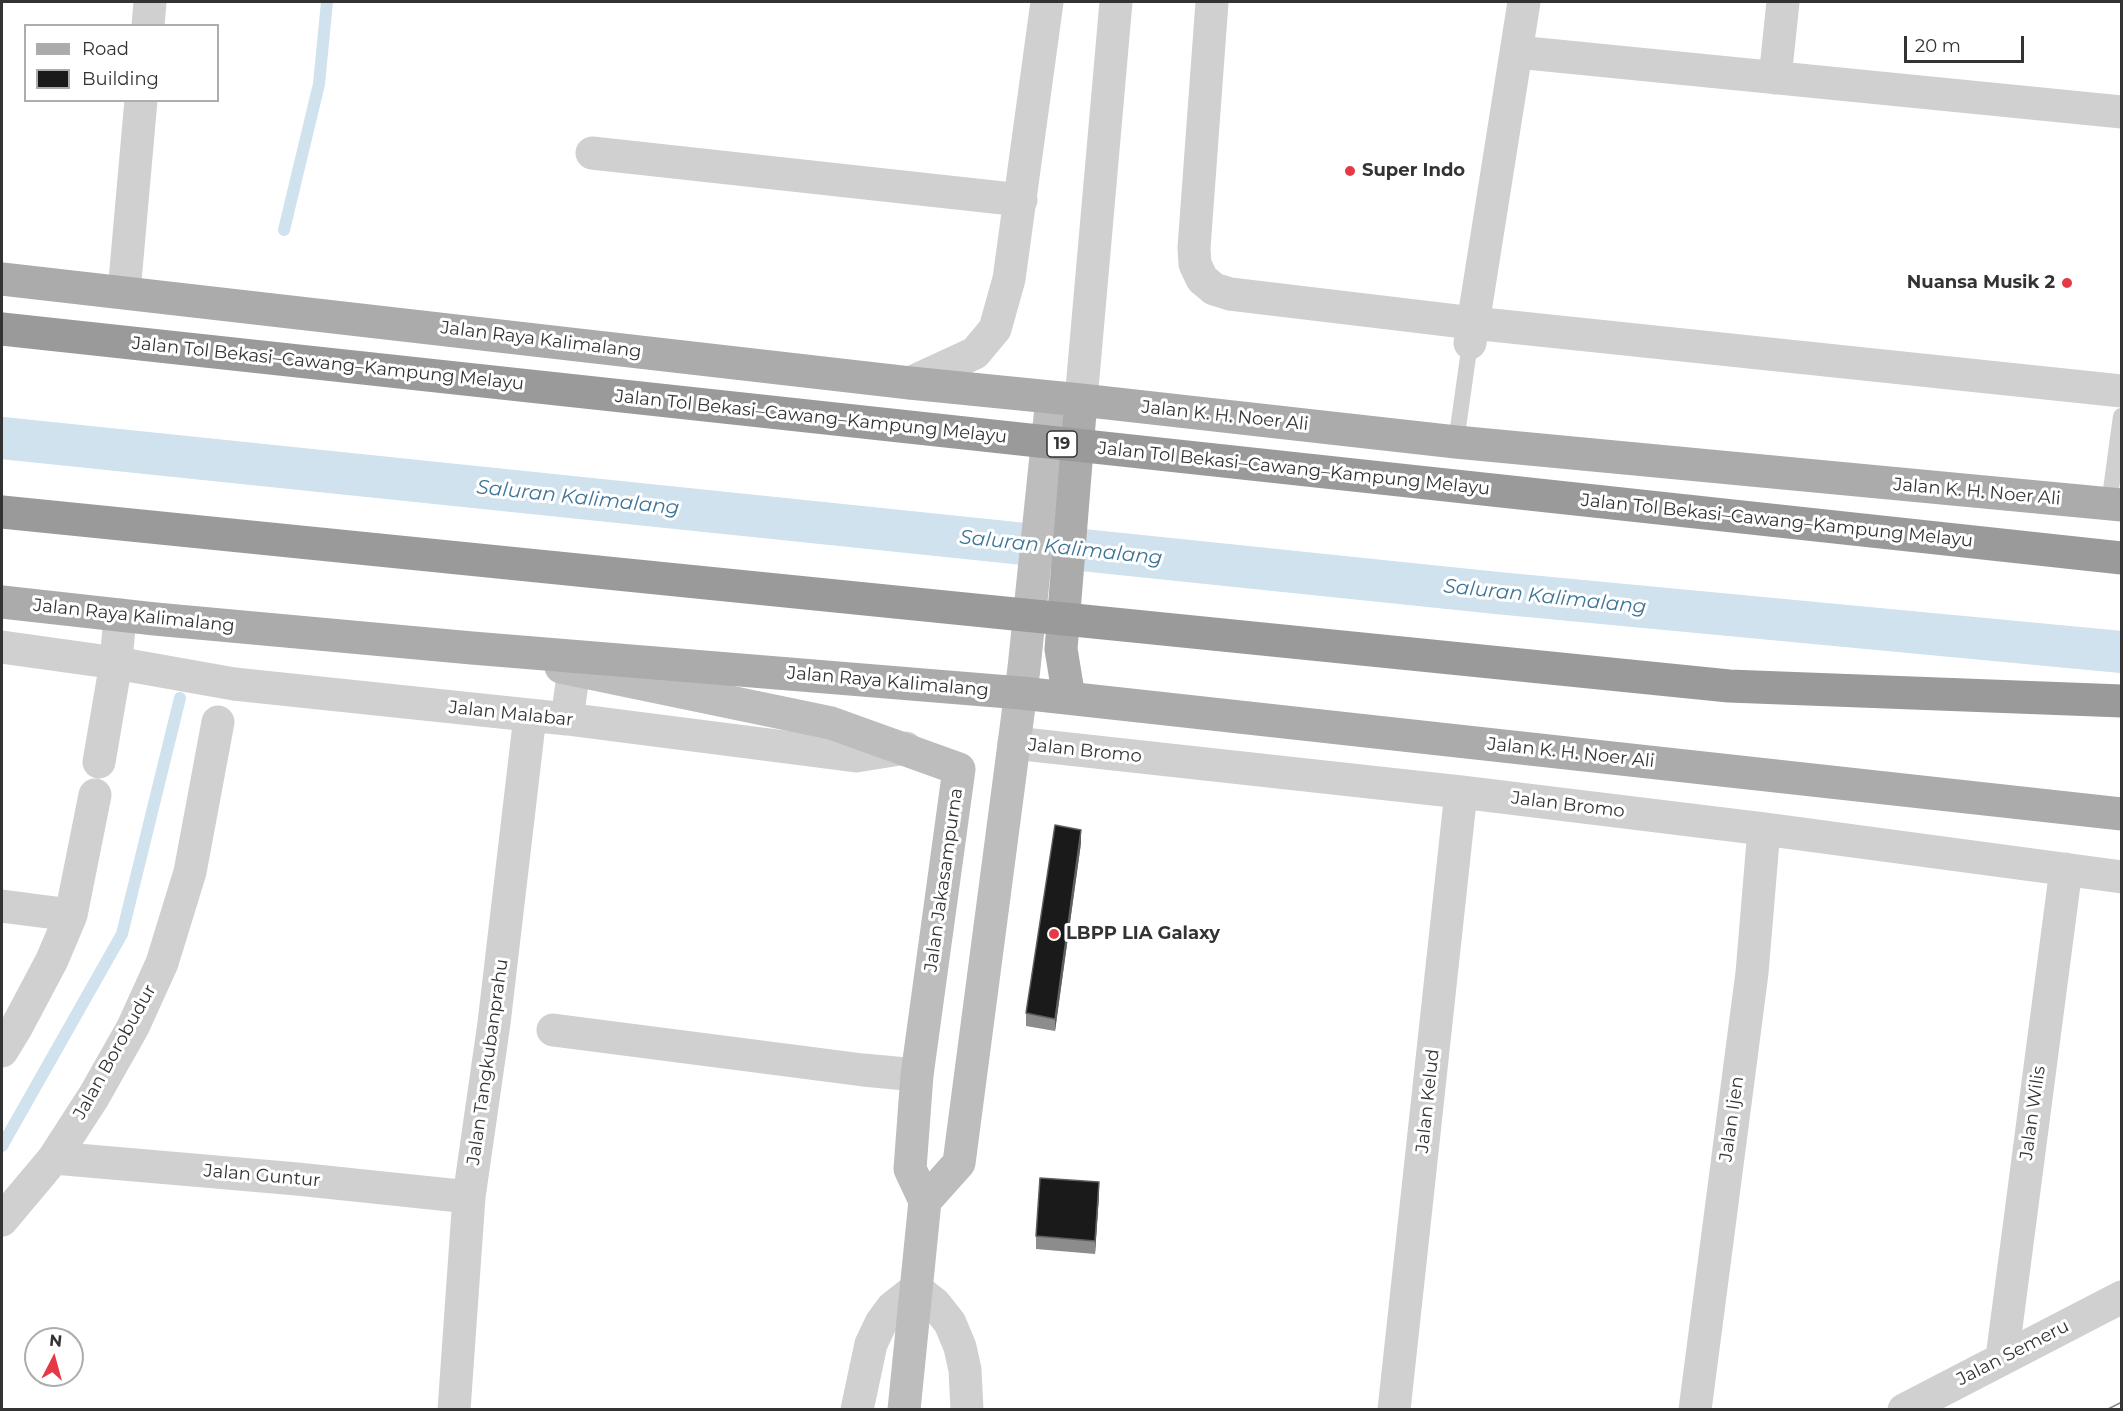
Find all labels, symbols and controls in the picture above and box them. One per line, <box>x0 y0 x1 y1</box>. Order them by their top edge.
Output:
legend <box>24 24 219 102</box>
scale bar <box>1907 24 2027 62</box>
text: 20 m <box>1915 35 1961 57</box>
text: Road <box>82 38 129 60</box>
text: Building <box>82 68 159 90</box>
place label: Super Indo <box>1362 160 1465 182</box>
marker: Super Indo <box>1343 164 1357 178</box>
place label: Nuansa Musik 2 <box>1907 272 2055 294</box>
marker: Nuansa Musik 2 <box>2060 276 2074 290</box>
street label: Jalan Raya Kalimalang <box>439 317 643 363</box>
street label: Jalan Tol Bekasi–Cawang–Kampung Melayu <box>131 333 525 395</box>
street label: Jalan Tol Bekasi–Cawang–Kampung Melayu <box>614 386 1008 448</box>
street label: Jalan K. H. Noer Ali <box>1140 396 1310 436</box>
road number: 19 <box>1047 431 1077 457</box>
street label: Jalan Tol Bekasi–Cawang–Kampung Melayu <box>1097 438 1491 500</box>
street label: Jalan K. H. Noer Ali <box>1892 474 2062 510</box>
water label: Saluran Kalimalang <box>475 475 681 521</box>
street label: Jalan Tol Bekasi–Cawang–Kampung Melayu <box>1580 490 1974 552</box>
water label: Saluran Kalimalang <box>958 525 1164 571</box>
water label: Saluran Kalimalang <box>1442 574 1648 620</box>
street label: Jalan Raya Kalimalang <box>32 595 236 637</box>
street label: Jalan Raya Kalimalang <box>786 662 990 702</box>
street label: Jalan Malabar <box>448 697 574 731</box>
street label: Jalan K. H. Noer Ali <box>1486 733 1656 773</box>
street label: Jalan Bromo <box>1027 734 1143 768</box>
street label: Jalan Jakasampurna <box>920 787 968 973</box>
street label: Jalan Bromo <box>1510 787 1626 823</box>
place label: LBPP LIA Galaxy <box>1066 923 1220 945</box>
marker: LBPP LIA Galaxy <box>1047 927 1061 941</box>
street label: Jalan Tangkubanprahu <box>463 957 513 1167</box>
street label: Jalan Borobudur <box>69 981 161 1123</box>
street label: Jalan Kelud <box>1412 1048 1444 1154</box>
street label: Jalan Wilis <box>2016 1064 2050 1162</box>
street label: Jalan Ijen <box>1715 1075 1749 1163</box>
street label: Jalan Guntur <box>203 1160 321 1192</box>
street label: Jalan Semeru <box>1953 1315 2073 1391</box>
north arrow <box>24 1327 84 1387</box>
text: N <box>48 1330 63 1351</box>

